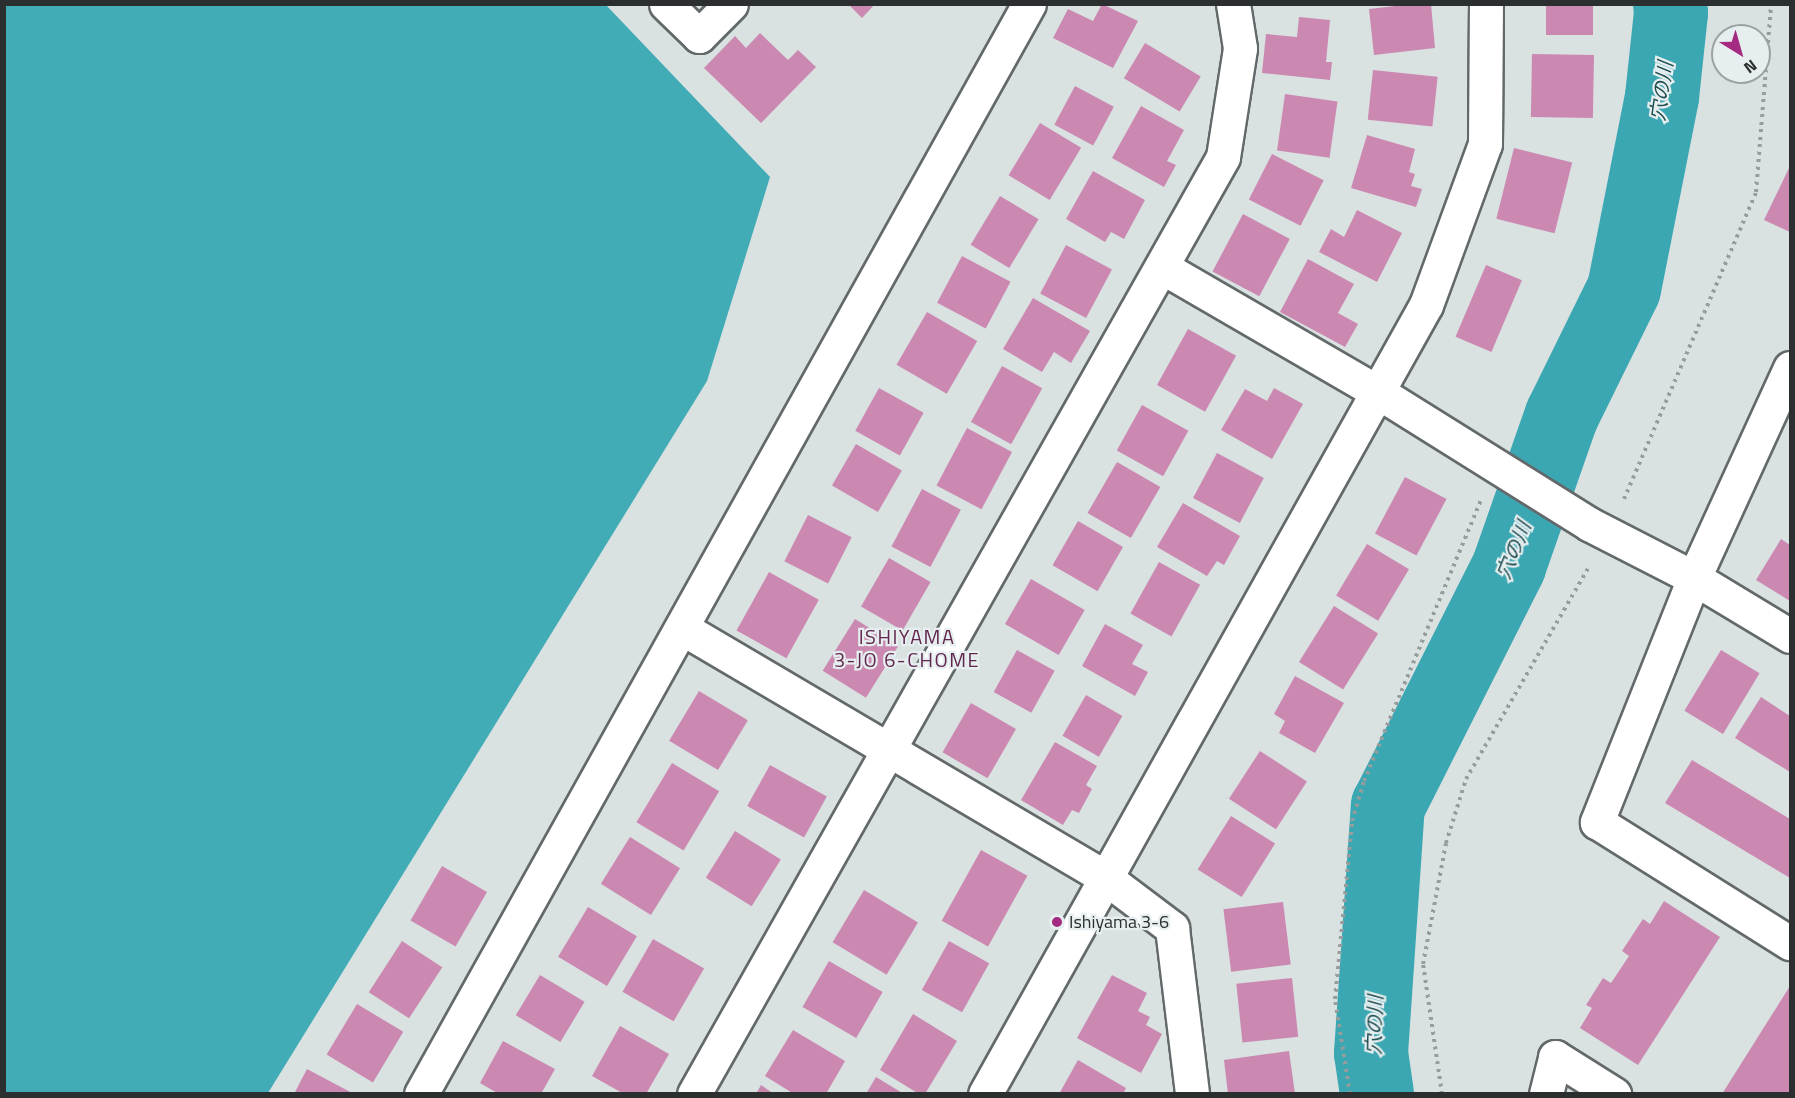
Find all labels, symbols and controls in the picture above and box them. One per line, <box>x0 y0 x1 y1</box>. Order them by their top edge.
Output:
north arrow <box>1711 24 1771 84</box>
text: N <box>1739 54 1762 80</box>
water label: 穴の川 <box>1645 60 1677 122</box>
water label: 穴の川 <box>1491 518 1535 582</box>
district label: ISHIYAMA 3-JO 6-CHOME <box>834 625 980 672</box>
place label: Ishiyama 3-6 <box>1069 911 1169 933</box>
marker: Ishiyama 3-6 <box>1050 915 1064 929</box>
water label: 穴の川 <box>1361 995 1387 1055</box>

